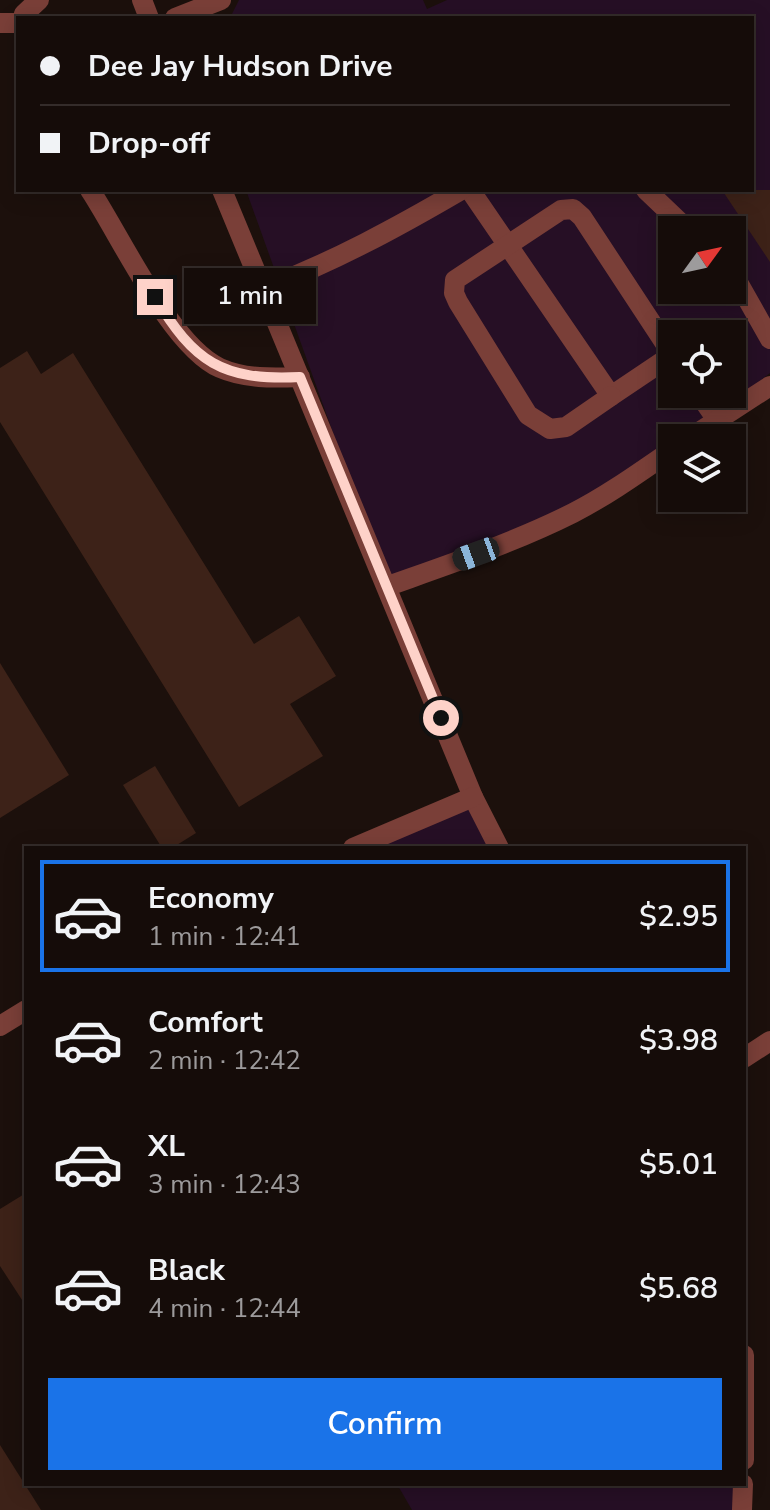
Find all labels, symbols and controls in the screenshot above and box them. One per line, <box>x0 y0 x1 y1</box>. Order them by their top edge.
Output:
text: Dee Jay Hudson Drive <box>88 46 392 87</box>
text: Drop-off <box>88 123 210 164</box>
north arrow <box>658 216 746 304</box>
map controls <box>658 216 746 512</box>
callout: 1 min <box>183 269 315 325</box>
text: 1 min <box>217 278 283 313</box>
route end <box>137 279 173 315</box>
button: locate <box>658 320 746 408</box>
button: layers <box>658 424 746 512</box>
car <box>449 535 503 573</box>
route start <box>423 700 459 736</box>
text: Economy <box>148 878 274 919</box>
icon: car <box>52 880 124 952</box>
text: $2.95 <box>639 896 718 937</box>
text: 1 min · 12:41 <box>148 919 301 954</box>
text: Comfort <box>148 1002 263 1043</box>
icon: car <box>52 1004 124 1076</box>
text: $3.98 <box>639 1020 718 1061</box>
text: 2 min · 12:42 <box>148 1043 301 1078</box>
text: XL <box>148 1126 185 1167</box>
icon: car <box>52 1128 124 1200</box>
text: $5.01 <box>639 1144 718 1185</box>
text: 3 min · 12:43 <box>148 1167 301 1202</box>
text: Black <box>148 1250 225 1291</box>
icon: car <box>52 1252 124 1324</box>
text: $5.68 <box>639 1268 718 1309</box>
text: 4 min · 12:44 <box>148 1291 301 1326</box>
button: Confirm <box>48 1378 722 1470</box>

